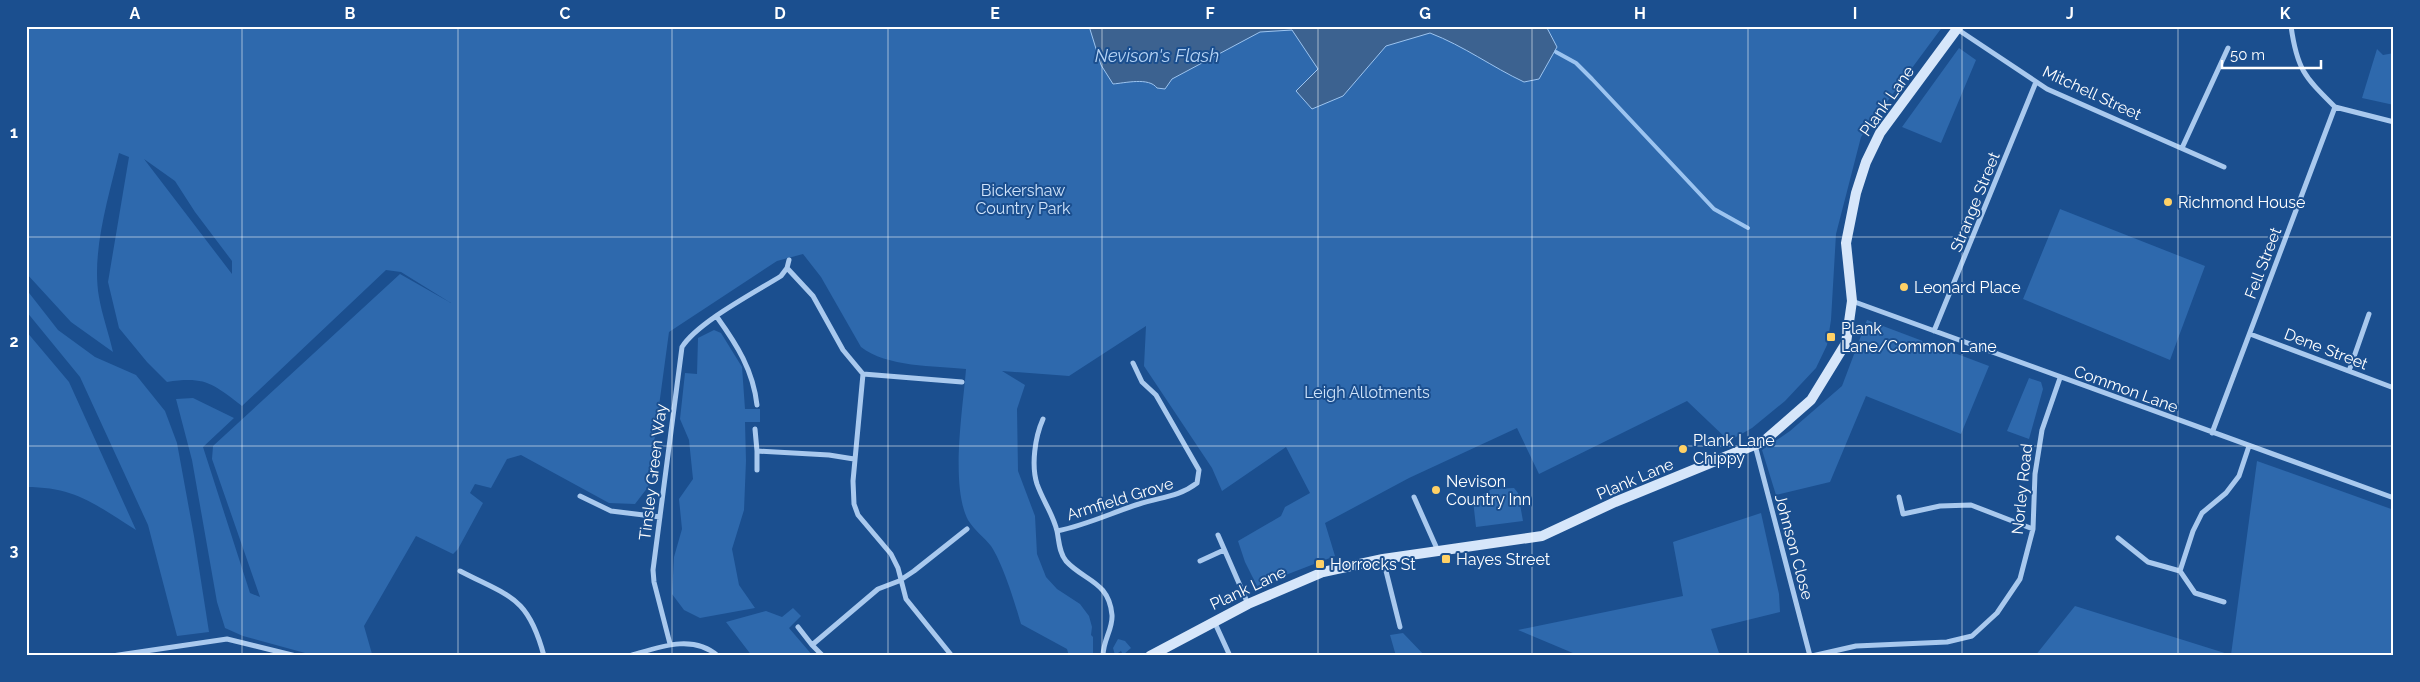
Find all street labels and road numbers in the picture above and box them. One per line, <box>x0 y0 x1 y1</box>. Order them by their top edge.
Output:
street label: Plank Lane <box>1856 62 1918 140</box>
street label: Mitchell Street <box>2040 62 2145 124</box>
street label: Strange Street <box>1946 149 2004 255</box>
street label: Fell Street <box>2241 224 2286 301</box>
street label: Dene Street <box>2282 324 2371 374</box>
street label: Common Lane <box>2071 361 2181 417</box>
street label: Tinsley Green Way <box>635 402 671 541</box>
street label: Norley Road <box>2008 442 2036 536</box>
street label: Plank Lane <box>1594 454 1676 504</box>
street label: Armfield Grove <box>1064 474 1176 524</box>
street label: Johnson Close <box>1771 492 1817 602</box>
street label: Plank Lane <box>1207 562 1289 614</box>

